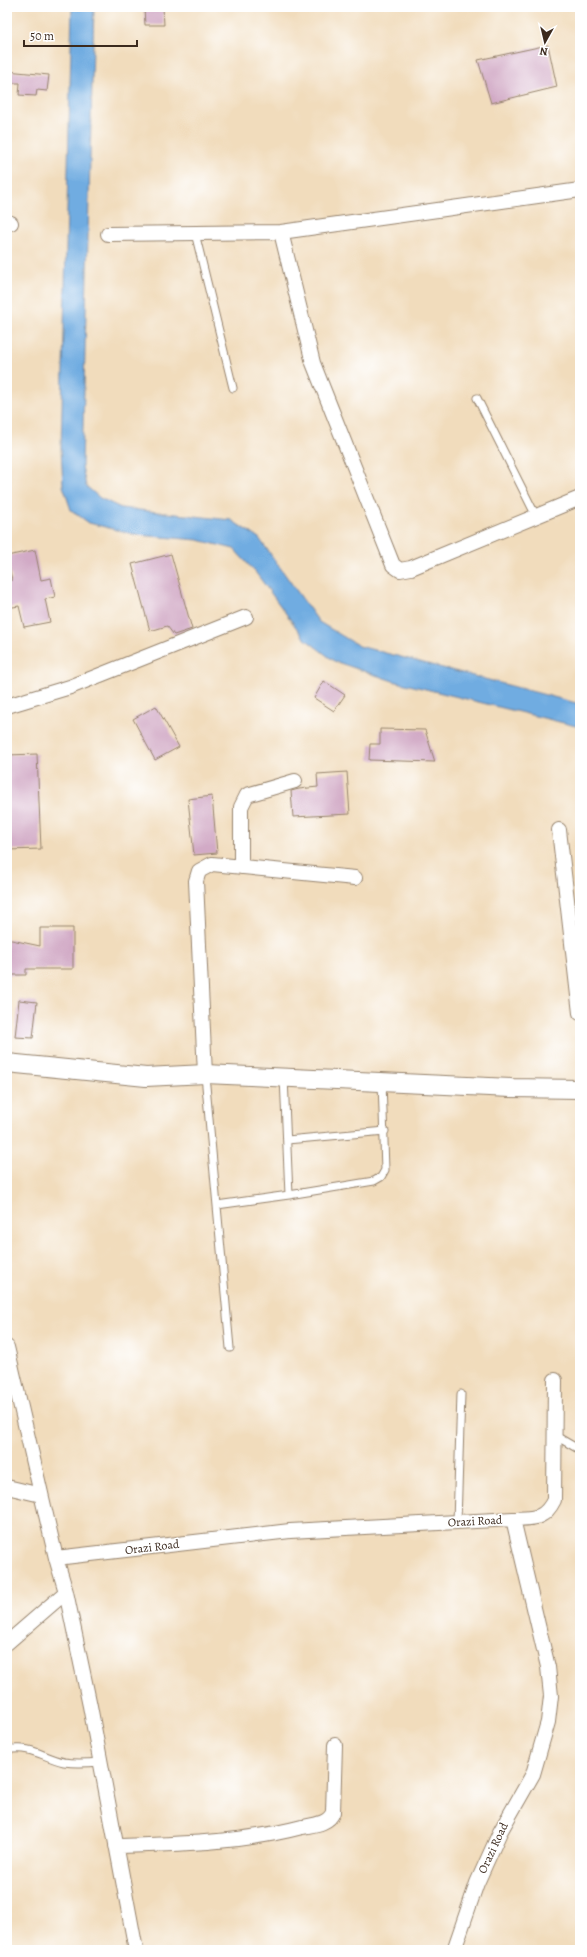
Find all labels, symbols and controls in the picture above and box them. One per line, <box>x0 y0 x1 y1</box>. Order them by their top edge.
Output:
scale bar <box>24 22 137 48</box>
north arrow <box>525 22 565 62</box>
text: 50 m <box>30 28 54 44</box>
text: N <box>539 43 549 59</box>
street label: Orazi Road <box>447 1512 503 1530</box>
street label: Orazi Road <box>124 1536 181 1558</box>
street label: Orazi Road <box>474 1819 512 1876</box>

